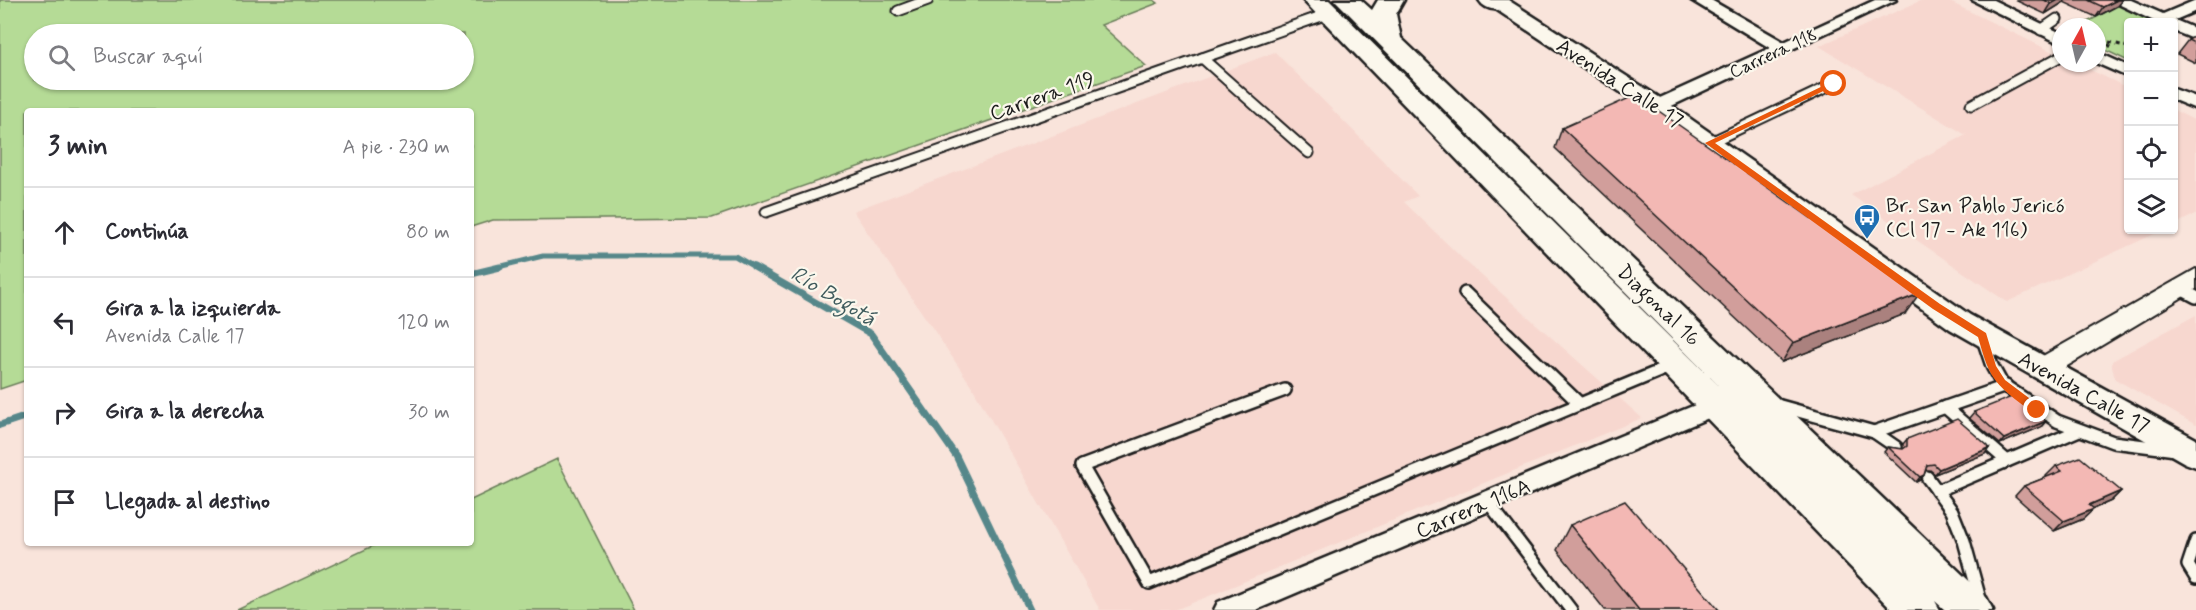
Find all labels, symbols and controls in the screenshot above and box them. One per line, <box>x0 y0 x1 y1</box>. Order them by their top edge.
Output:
north arrow <box>2052 18 2106 72</box>
map controls <box>2124 18 2178 234</box>
button: + <box>2124 18 2178 72</box>
street label: Carrera 118 <box>1726 23 1821 85</box>
search box <box>24 24 474 90</box>
street label: Avenida Calle 17 <box>1551 32 1688 135</box>
icon: search <box>45 41 78 74</box>
text: Buscar aquí <box>93 43 204 71</box>
street label: Carrera 119 <box>986 66 1099 128</box>
route start <box>1820 70 1846 96</box>
button: − <box>2124 72 2178 126</box>
button: locate <box>2124 126 2178 180</box>
text: 3 min <box>48 130 108 164</box>
text: A pie · 230 m <box>342 134 450 161</box>
button: layers <box>2124 180 2178 234</box>
place label: Br. San Pablo Jericó (Cl 17 - Ak 116) <box>1886 192 2065 244</box>
bus stop icon: Br. San Pablo Jericó (Cl 17 - Ak 116) <box>1852 202 1882 240</box>
icon: ahead <box>48 216 81 249</box>
text: Continúa <box>105 218 189 246</box>
text: 80 m <box>406 219 450 246</box>
street label: Diagonal 16 <box>1609 259 1706 354</box>
water label: Río Bogotá <box>784 260 881 336</box>
text: Gira a la izquierda <box>105 295 280 323</box>
icon: left <box>48 306 81 339</box>
text: 120 m <box>397 309 450 336</box>
text: Avenida Calle 17 <box>105 323 244 350</box>
street label: Avenida Calle 17 <box>2013 345 2154 441</box>
icon: right <box>48 396 81 429</box>
route end <box>2023 396 2049 422</box>
text: Gira a la derecha <box>105 398 265 426</box>
text: 30 m <box>408 399 450 426</box>
street label: Carrera 116A <box>1412 472 1535 546</box>
icon: arrive <box>48 486 81 519</box>
text: Llegada al destino <box>105 488 270 516</box>

